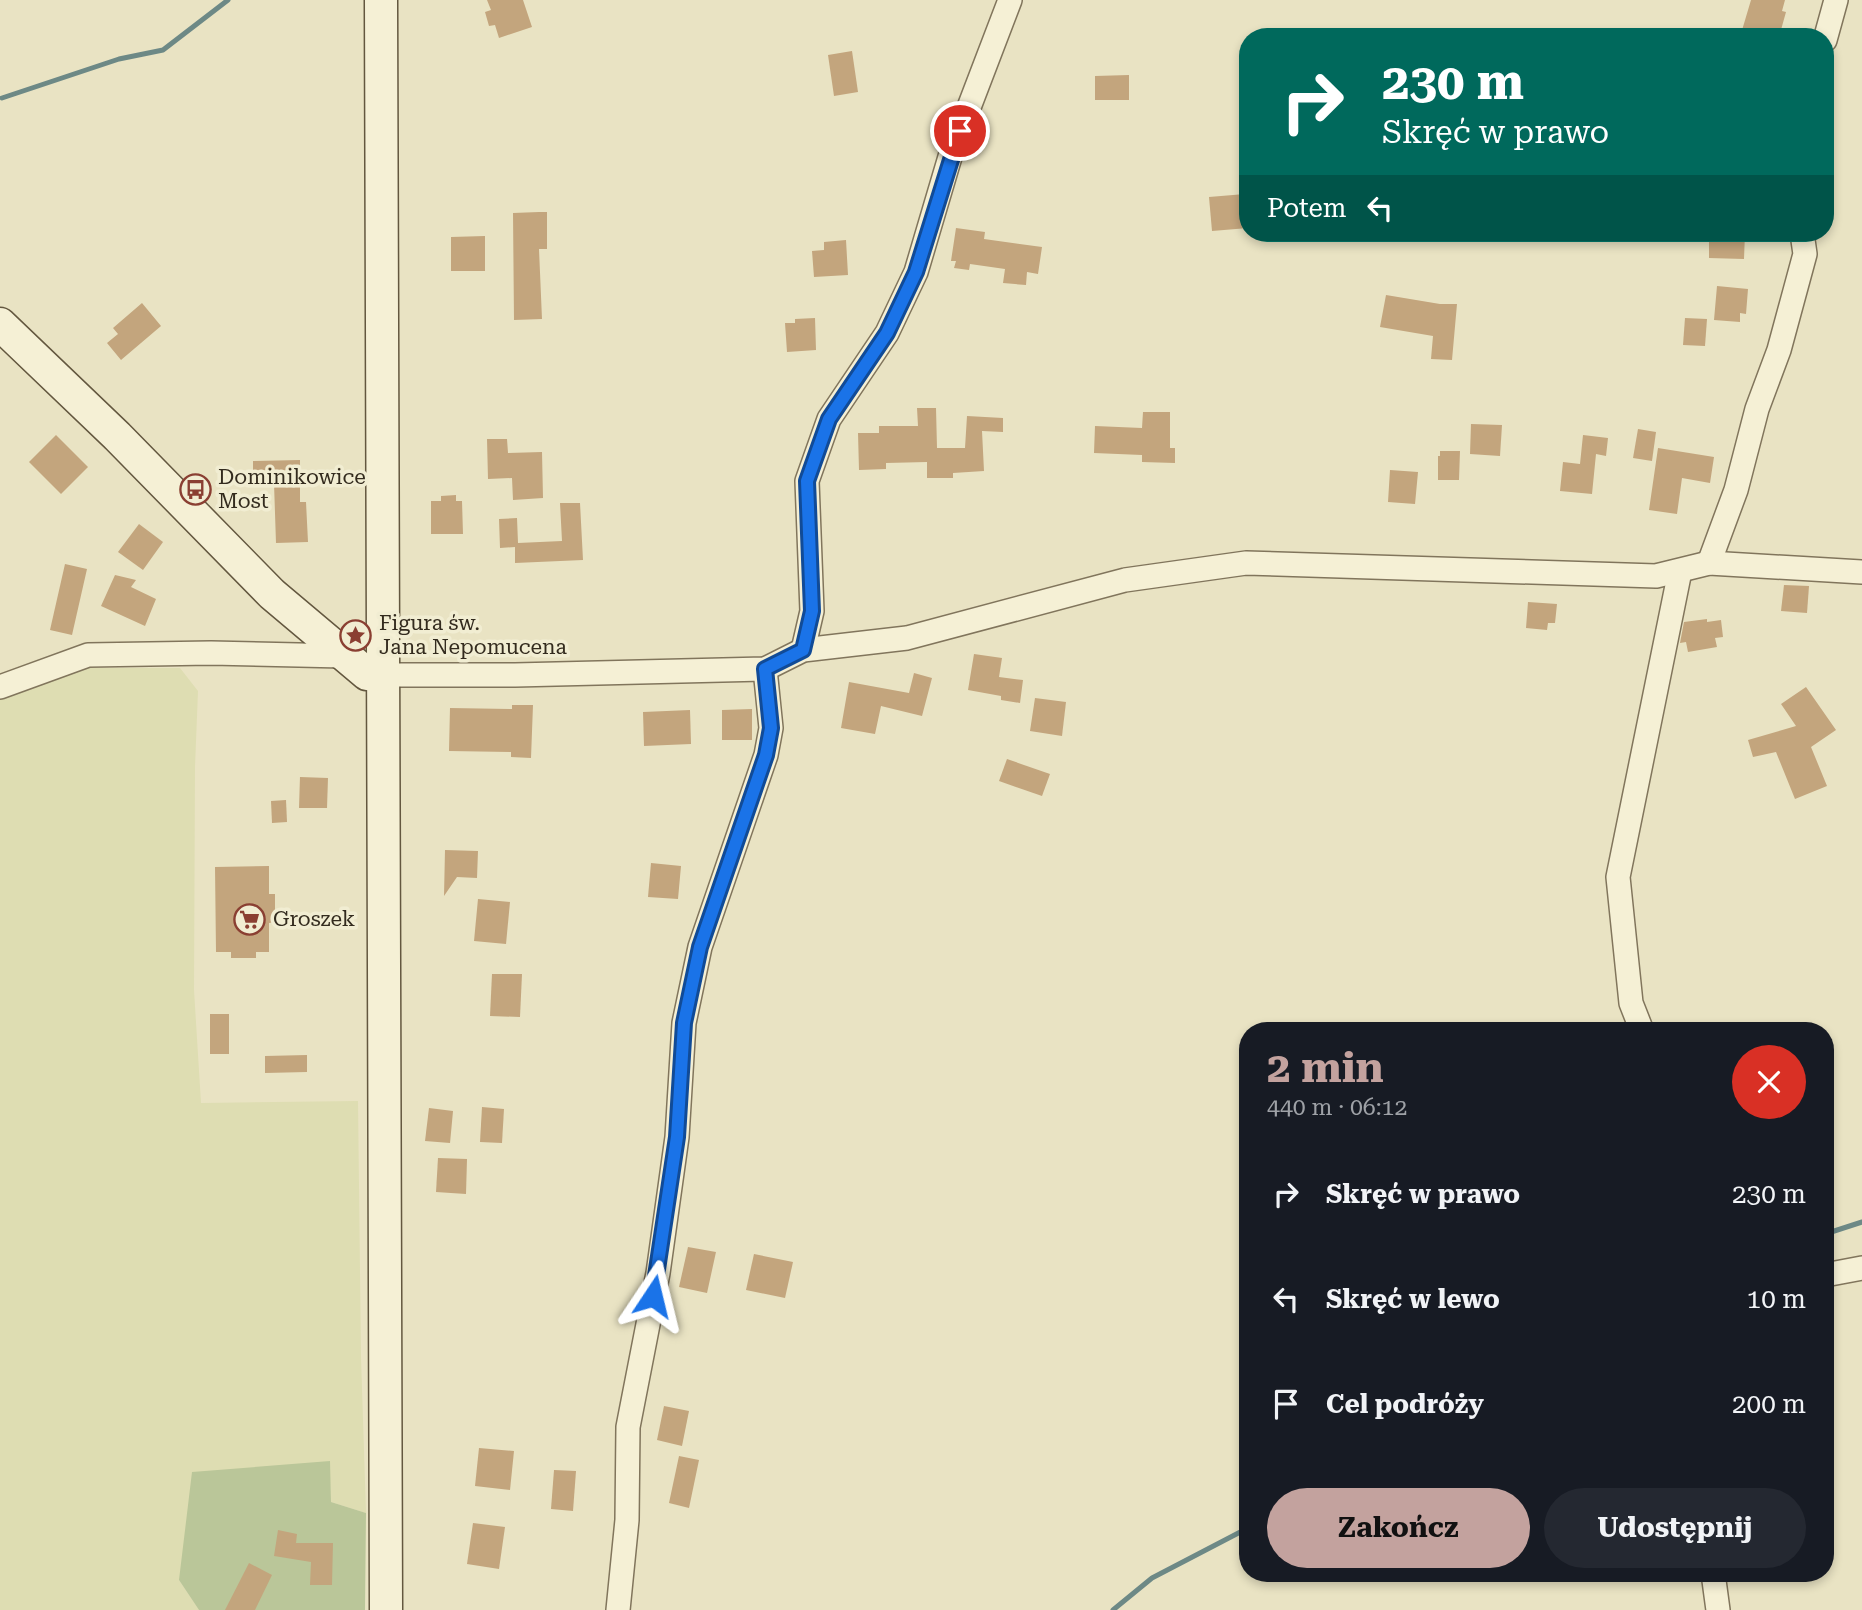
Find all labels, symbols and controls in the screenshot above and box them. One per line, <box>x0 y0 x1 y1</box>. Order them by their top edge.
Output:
text: 230 m <box>1382 54 1524 111</box>
icon: right <box>1267 56 1358 147</box>
pin <box>930 101 990 161</box>
icon: arrive <box>941 112 979 150</box>
text: Skręć w prawo <box>1382 113 1609 151</box>
icon: left <box>1361 189 1399 227</box>
text: Potem <box>1267 193 1347 223</box>
place label: Dominikowice Most <box>218 465 366 513</box>
bus stop icon: Dominikowice Most <box>178 472 212 506</box>
place label: Figura św. Jana Nepomucena <box>379 611 568 659</box>
place icon: Figura św. Jana Nepomucena <box>339 618 373 652</box>
supermarket icon: Groszek <box>233 902 267 936</box>
place label: Groszek <box>273 907 355 931</box>
text: 2 min <box>1267 1043 1384 1092</box>
button: close <box>1732 1045 1806 1119</box>
text: 440 m · 06:12 <box>1267 1094 1407 1121</box>
icon: right <box>1267 1175 1305 1213</box>
text: Skręć w prawo <box>1326 1179 1520 1209</box>
text: 230 m <box>1732 1179 1806 1209</box>
position arrow <box>616 1259 690 1333</box>
icon: left <box>1267 1280 1305 1318</box>
text: Skręć w lewo <box>1326 1284 1500 1314</box>
text: 10 m <box>1747 1284 1806 1314</box>
icon: arrive <box>1267 1385 1305 1423</box>
text: Cel podróży <box>1326 1389 1484 1419</box>
text: 200 m <box>1732 1389 1806 1419</box>
button: Zakończ <box>1267 1488 1530 1568</box>
button: Udostępnij <box>1544 1488 1806 1568</box>

